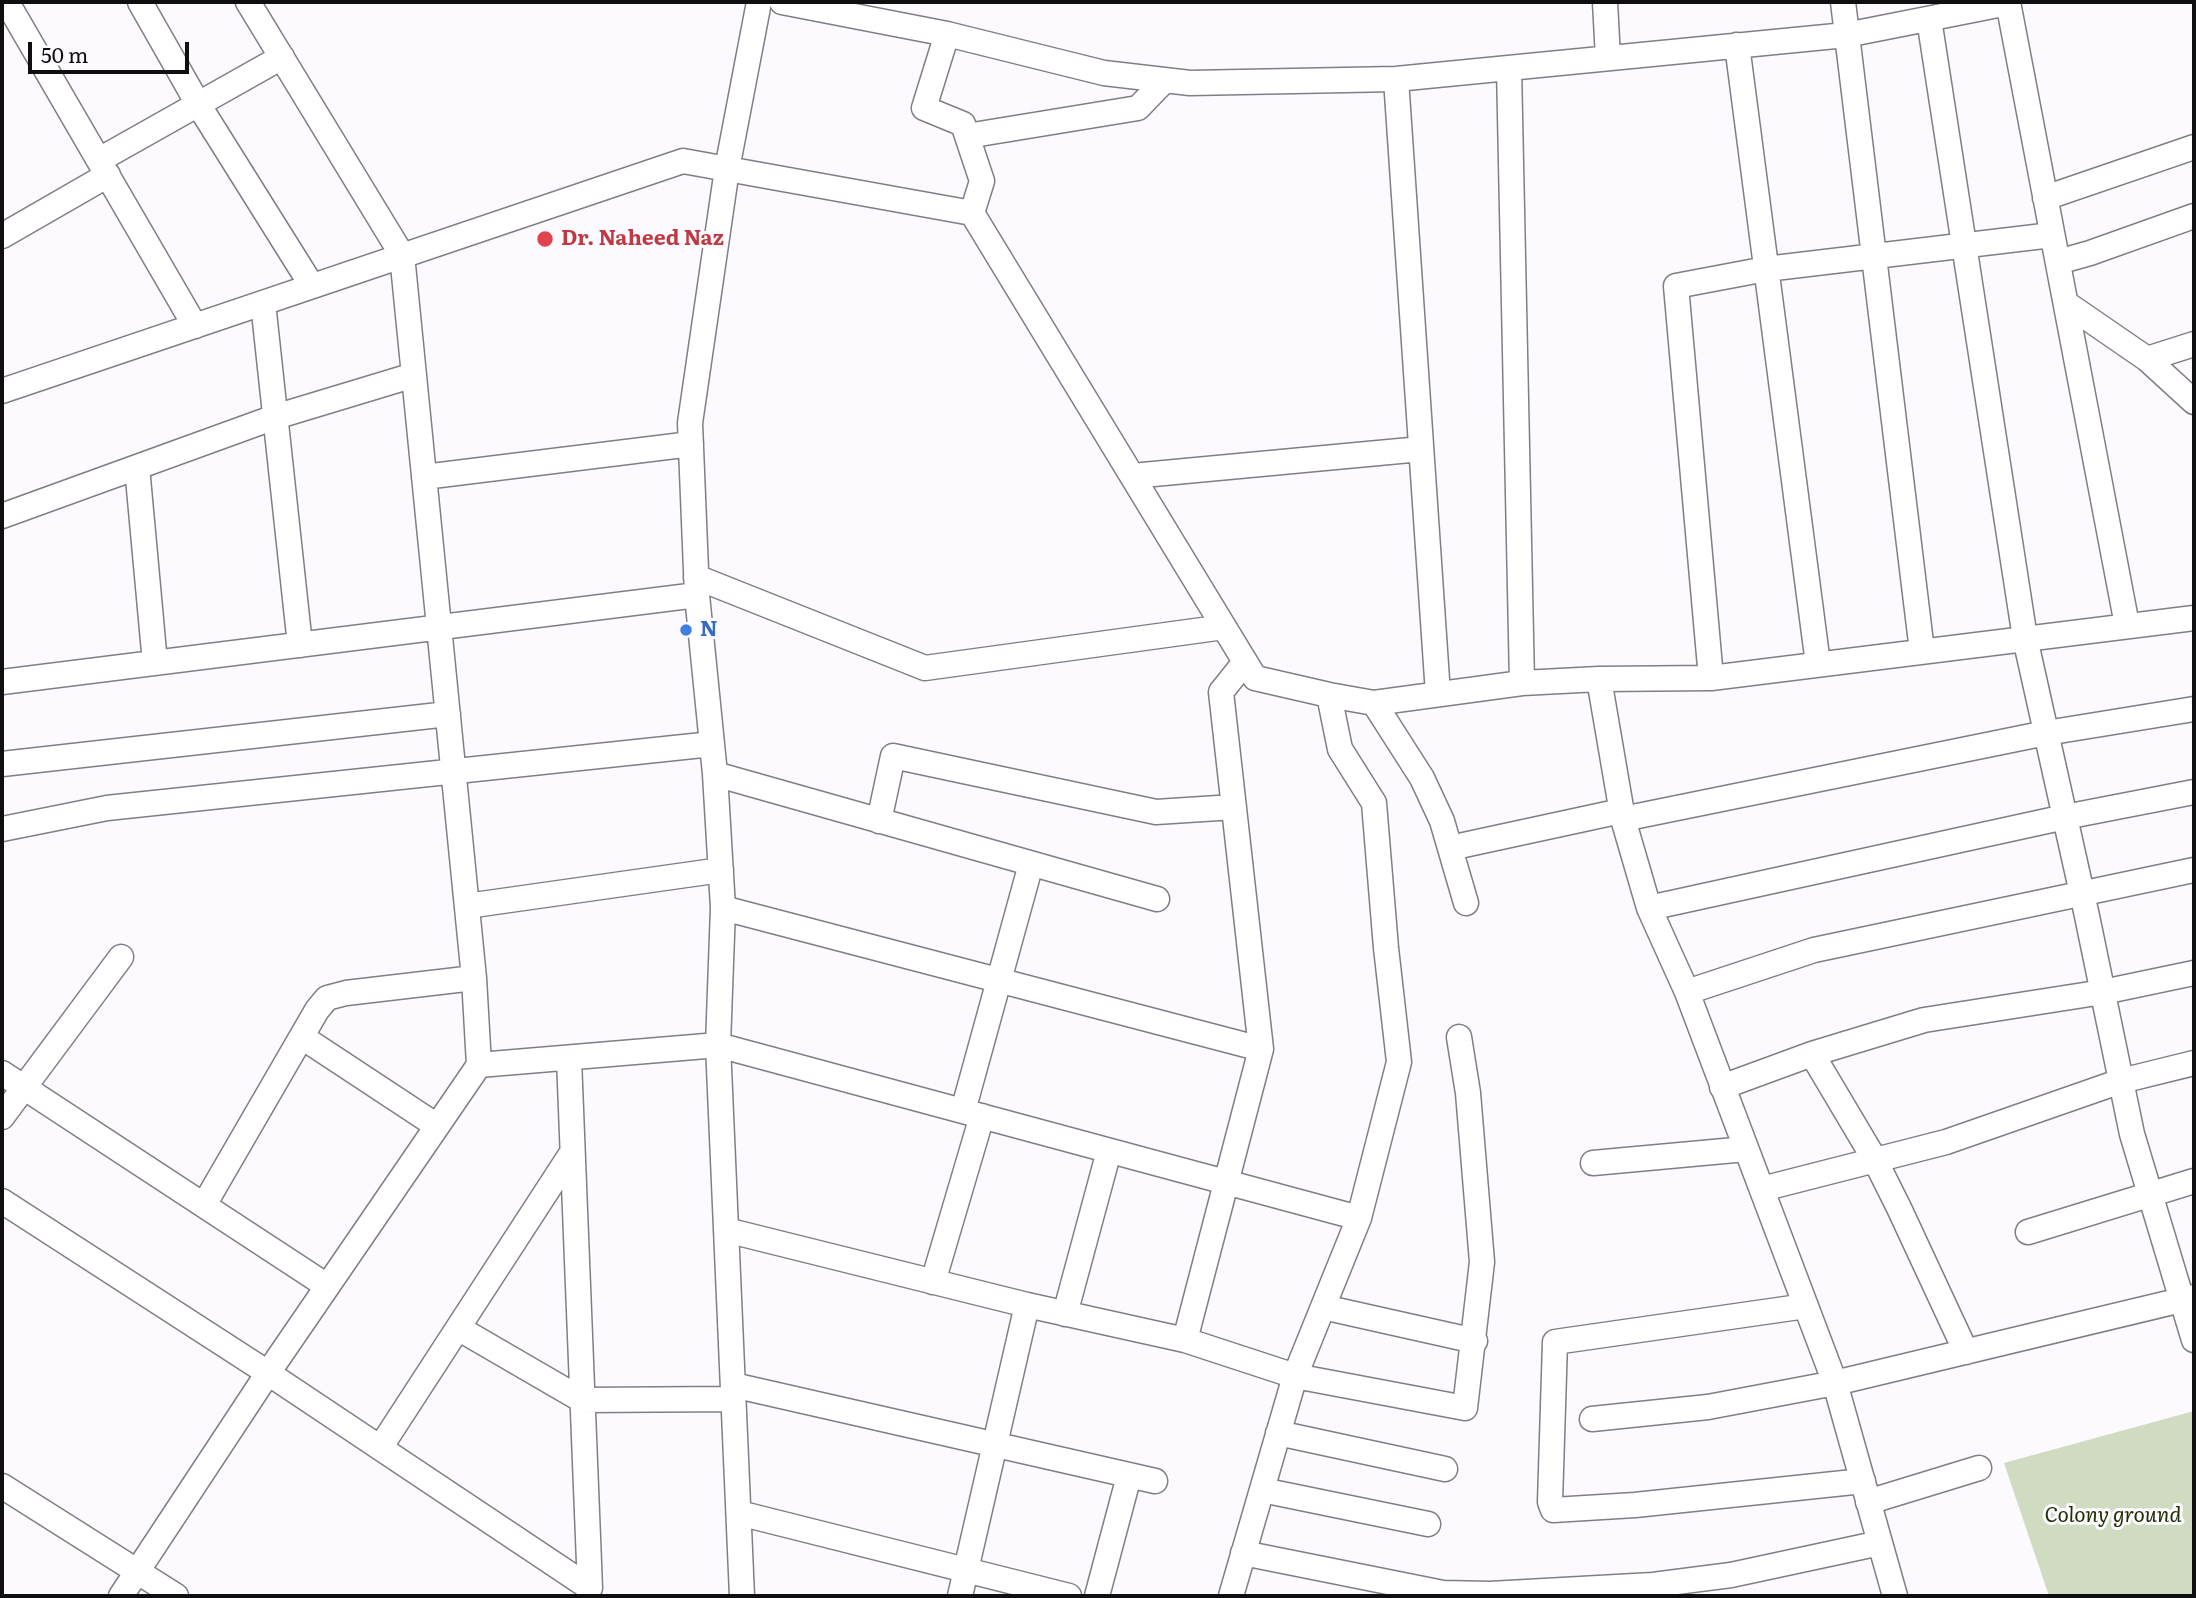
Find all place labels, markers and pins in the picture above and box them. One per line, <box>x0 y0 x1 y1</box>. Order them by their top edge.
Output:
place label: Dr. Naheed Naz <box>561 226 724 252</box>
marker: Dr. Naheed Naz <box>535 229 555 249</box>
place label: N <box>700 617 718 643</box>
marker: N <box>678 622 694 638</box>

